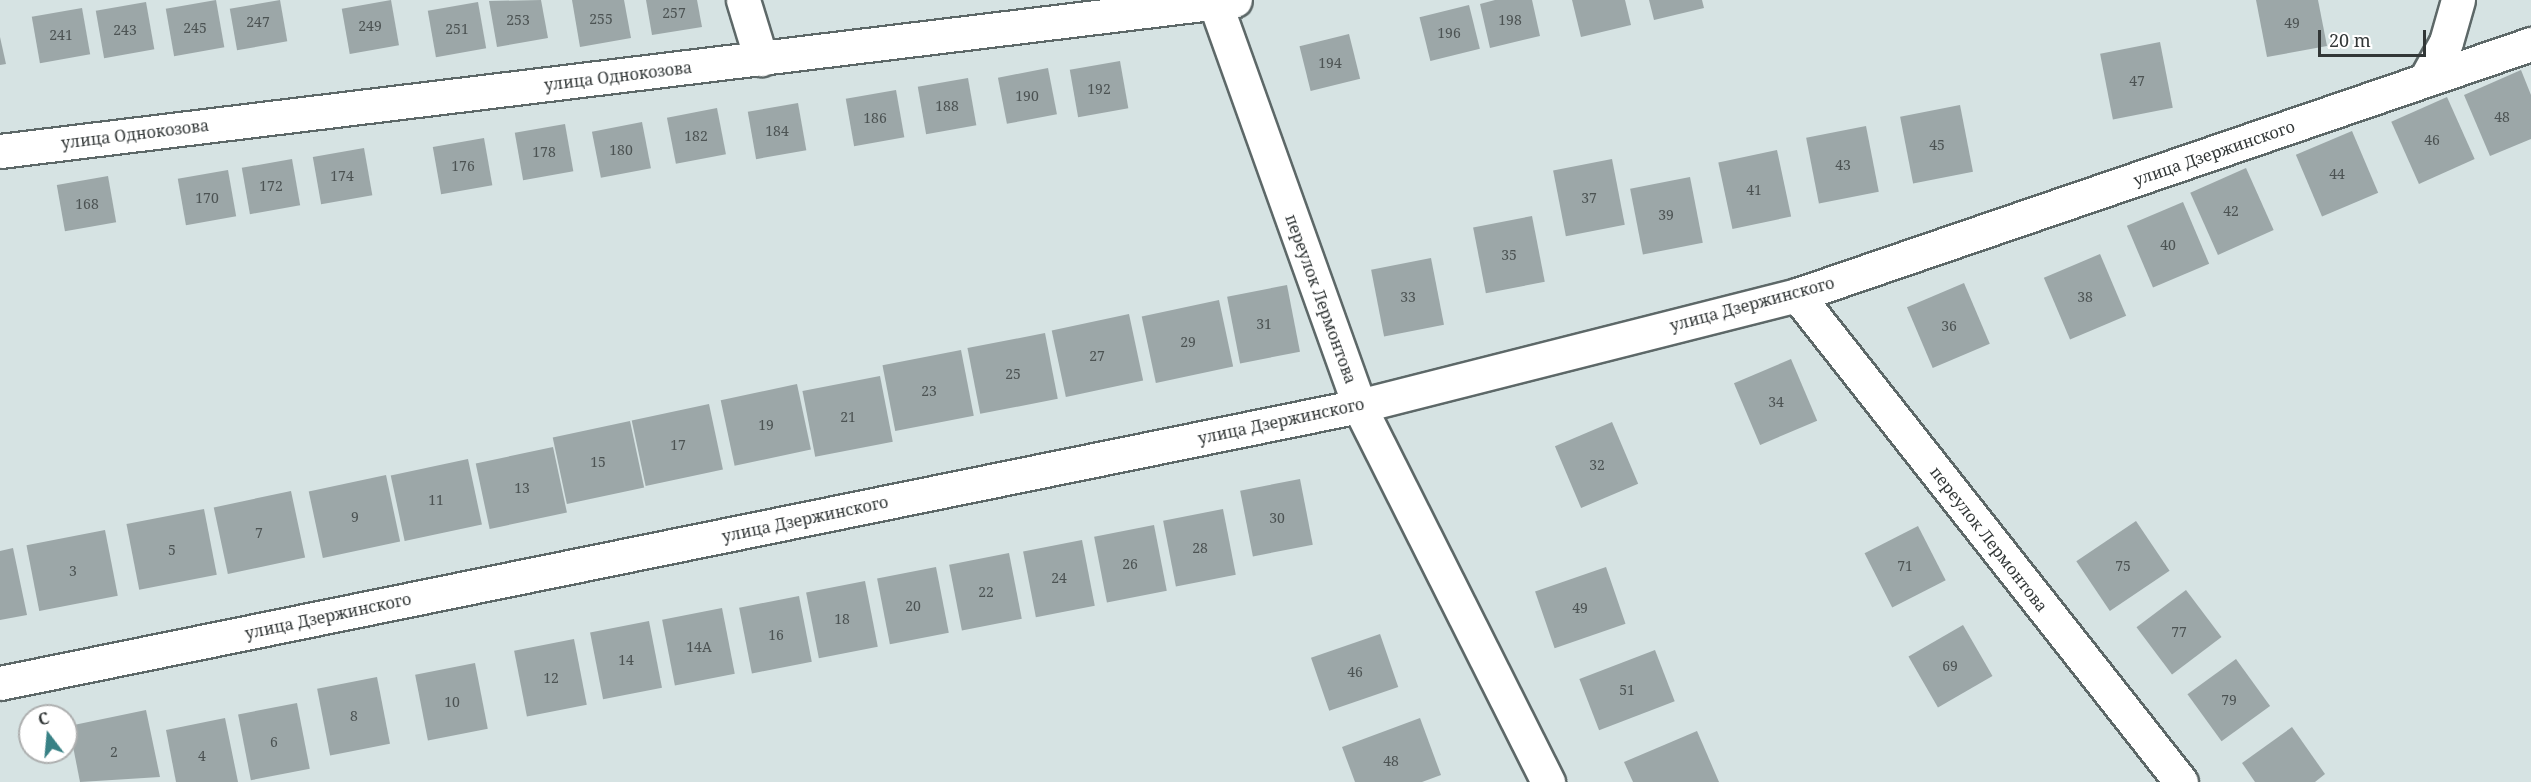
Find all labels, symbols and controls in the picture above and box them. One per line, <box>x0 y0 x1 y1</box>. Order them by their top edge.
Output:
house number: 257 <box>662 5 686 21</box>
house number: 255 <box>589 11 613 27</box>
house number: 253 <box>506 12 530 28</box>
house number: 198 <box>1498 12 1522 28</box>
house number: 247 <box>246 14 270 30</box>
house number: 49 <box>2284 15 2300 31</box>
house number: 249 <box>358 18 382 34</box>
scale bar <box>2321 18 2429 56</box>
house number: 245 <box>183 20 207 36</box>
house number: 251 <box>445 21 469 37</box>
house number: 243 <box>113 22 137 38</box>
house number: 196 <box>1437 25 1461 41</box>
house number: 241 <box>49 27 73 43</box>
text: 20 m <box>2329 28 2371 52</box>
house number: 194 <box>1318 55 1342 71</box>
street label: улица Однокозова <box>543 57 693 95</box>
house number: 47 <box>2129 73 2145 89</box>
house number: 192 <box>1087 81 1111 97</box>
house number: 190 <box>1015 88 1039 104</box>
house number: 188 <box>935 98 959 114</box>
house number: 48 <box>2494 109 2510 125</box>
house number: 186 <box>863 110 887 126</box>
street label: улица Однокозова <box>60 115 210 153</box>
street label: улица Дзержинского <box>2131 116 2297 190</box>
house number: 184 <box>765 123 789 139</box>
house number: 182 <box>684 128 708 144</box>
house number: 46 <box>2424 132 2440 148</box>
house number: 45 <box>1929 137 1945 153</box>
house number: 180 <box>609 142 633 158</box>
house number: 178 <box>532 144 556 160</box>
house number: 43 <box>1835 157 1851 173</box>
house number: 176 <box>451 158 475 174</box>
house number: 44 <box>2329 166 2345 182</box>
house number: 174 <box>330 168 354 184</box>
house number: 172 <box>259 178 283 194</box>
house number: 41 <box>1746 182 1762 198</box>
house number: 170 <box>195 190 219 206</box>
house number: 37 <box>1581 190 1597 206</box>
house number: 168 <box>75 196 99 212</box>
house number: 42 <box>2223 203 2239 219</box>
house number: 39 <box>1658 207 1674 223</box>
street label: переулок Лермонтова <box>1281 212 1361 386</box>
house number: 40 <box>2160 237 2176 253</box>
house number: 35 <box>1501 247 1517 263</box>
street label: улица Дзержинского <box>1668 273 1836 335</box>
house number: 33 <box>1400 289 1416 305</box>
house number: 38 <box>2077 289 2093 305</box>
house number: 31 <box>1256 316 1272 332</box>
house number: 36 <box>1941 318 1957 334</box>
house number: 29 <box>1180 334 1196 350</box>
house number: 27 <box>1089 348 1105 364</box>
house number: 25 <box>1005 366 1021 382</box>
house number: 23 <box>921 383 937 399</box>
street label: улица Дзержинского <box>1196 394 1366 448</box>
house number: 34 <box>1768 394 1784 410</box>
house number: 21 <box>840 409 856 425</box>
house number: 19 <box>758 417 774 433</box>
house number: 17 <box>670 437 686 453</box>
house number: 15 <box>590 454 606 470</box>
house number: 32 <box>1589 457 1605 473</box>
street label: переулок Лермонтова <box>1926 463 2052 615</box>
house number: 13 <box>514 480 530 496</box>
house number: 11 <box>428 492 444 508</box>
street label: улица Дзержинского <box>720 492 890 546</box>
house number: 9 <box>351 509 359 525</box>
house number: 30 <box>1269 510 1285 526</box>
house number: 7 <box>255 525 263 541</box>
house number: 28 <box>1192 540 1208 556</box>
house number: 5 <box>168 542 176 558</box>
house number: 26 <box>1122 556 1138 572</box>
house number: 71 <box>1897 558 1913 574</box>
house number: 75 <box>2115 558 2131 574</box>
house number: 3 <box>69 563 77 579</box>
house number: 24 <box>1051 570 1067 586</box>
house number: 22 <box>978 584 994 600</box>
street label: улица Дзержинского <box>243 589 413 643</box>
house number: 20 <box>905 598 921 614</box>
house number: 49 <box>1572 600 1588 616</box>
house number: 18 <box>834 611 850 627</box>
house number: 77 <box>2171 624 2187 640</box>
house number: 16 <box>768 627 784 643</box>
house number: 14А <box>686 639 712 655</box>
house number: 14 <box>618 652 634 668</box>
house number: 69 <box>1942 658 1958 674</box>
house number: 46 <box>1347 664 1363 680</box>
house number: 12 <box>543 670 559 686</box>
house number: 51 <box>1619 682 1635 698</box>
house number: 79 <box>2221 692 2237 708</box>
house number: 10 <box>444 694 460 710</box>
north arrow <box>18 704 78 764</box>
text: С <box>35 707 52 731</box>
house number: 8 <box>350 708 358 724</box>
house number: 6 <box>270 734 278 750</box>
house number: 2 <box>110 744 118 760</box>
house number: 4 <box>198 748 206 764</box>
house number: 48 <box>1383 753 1399 769</box>

